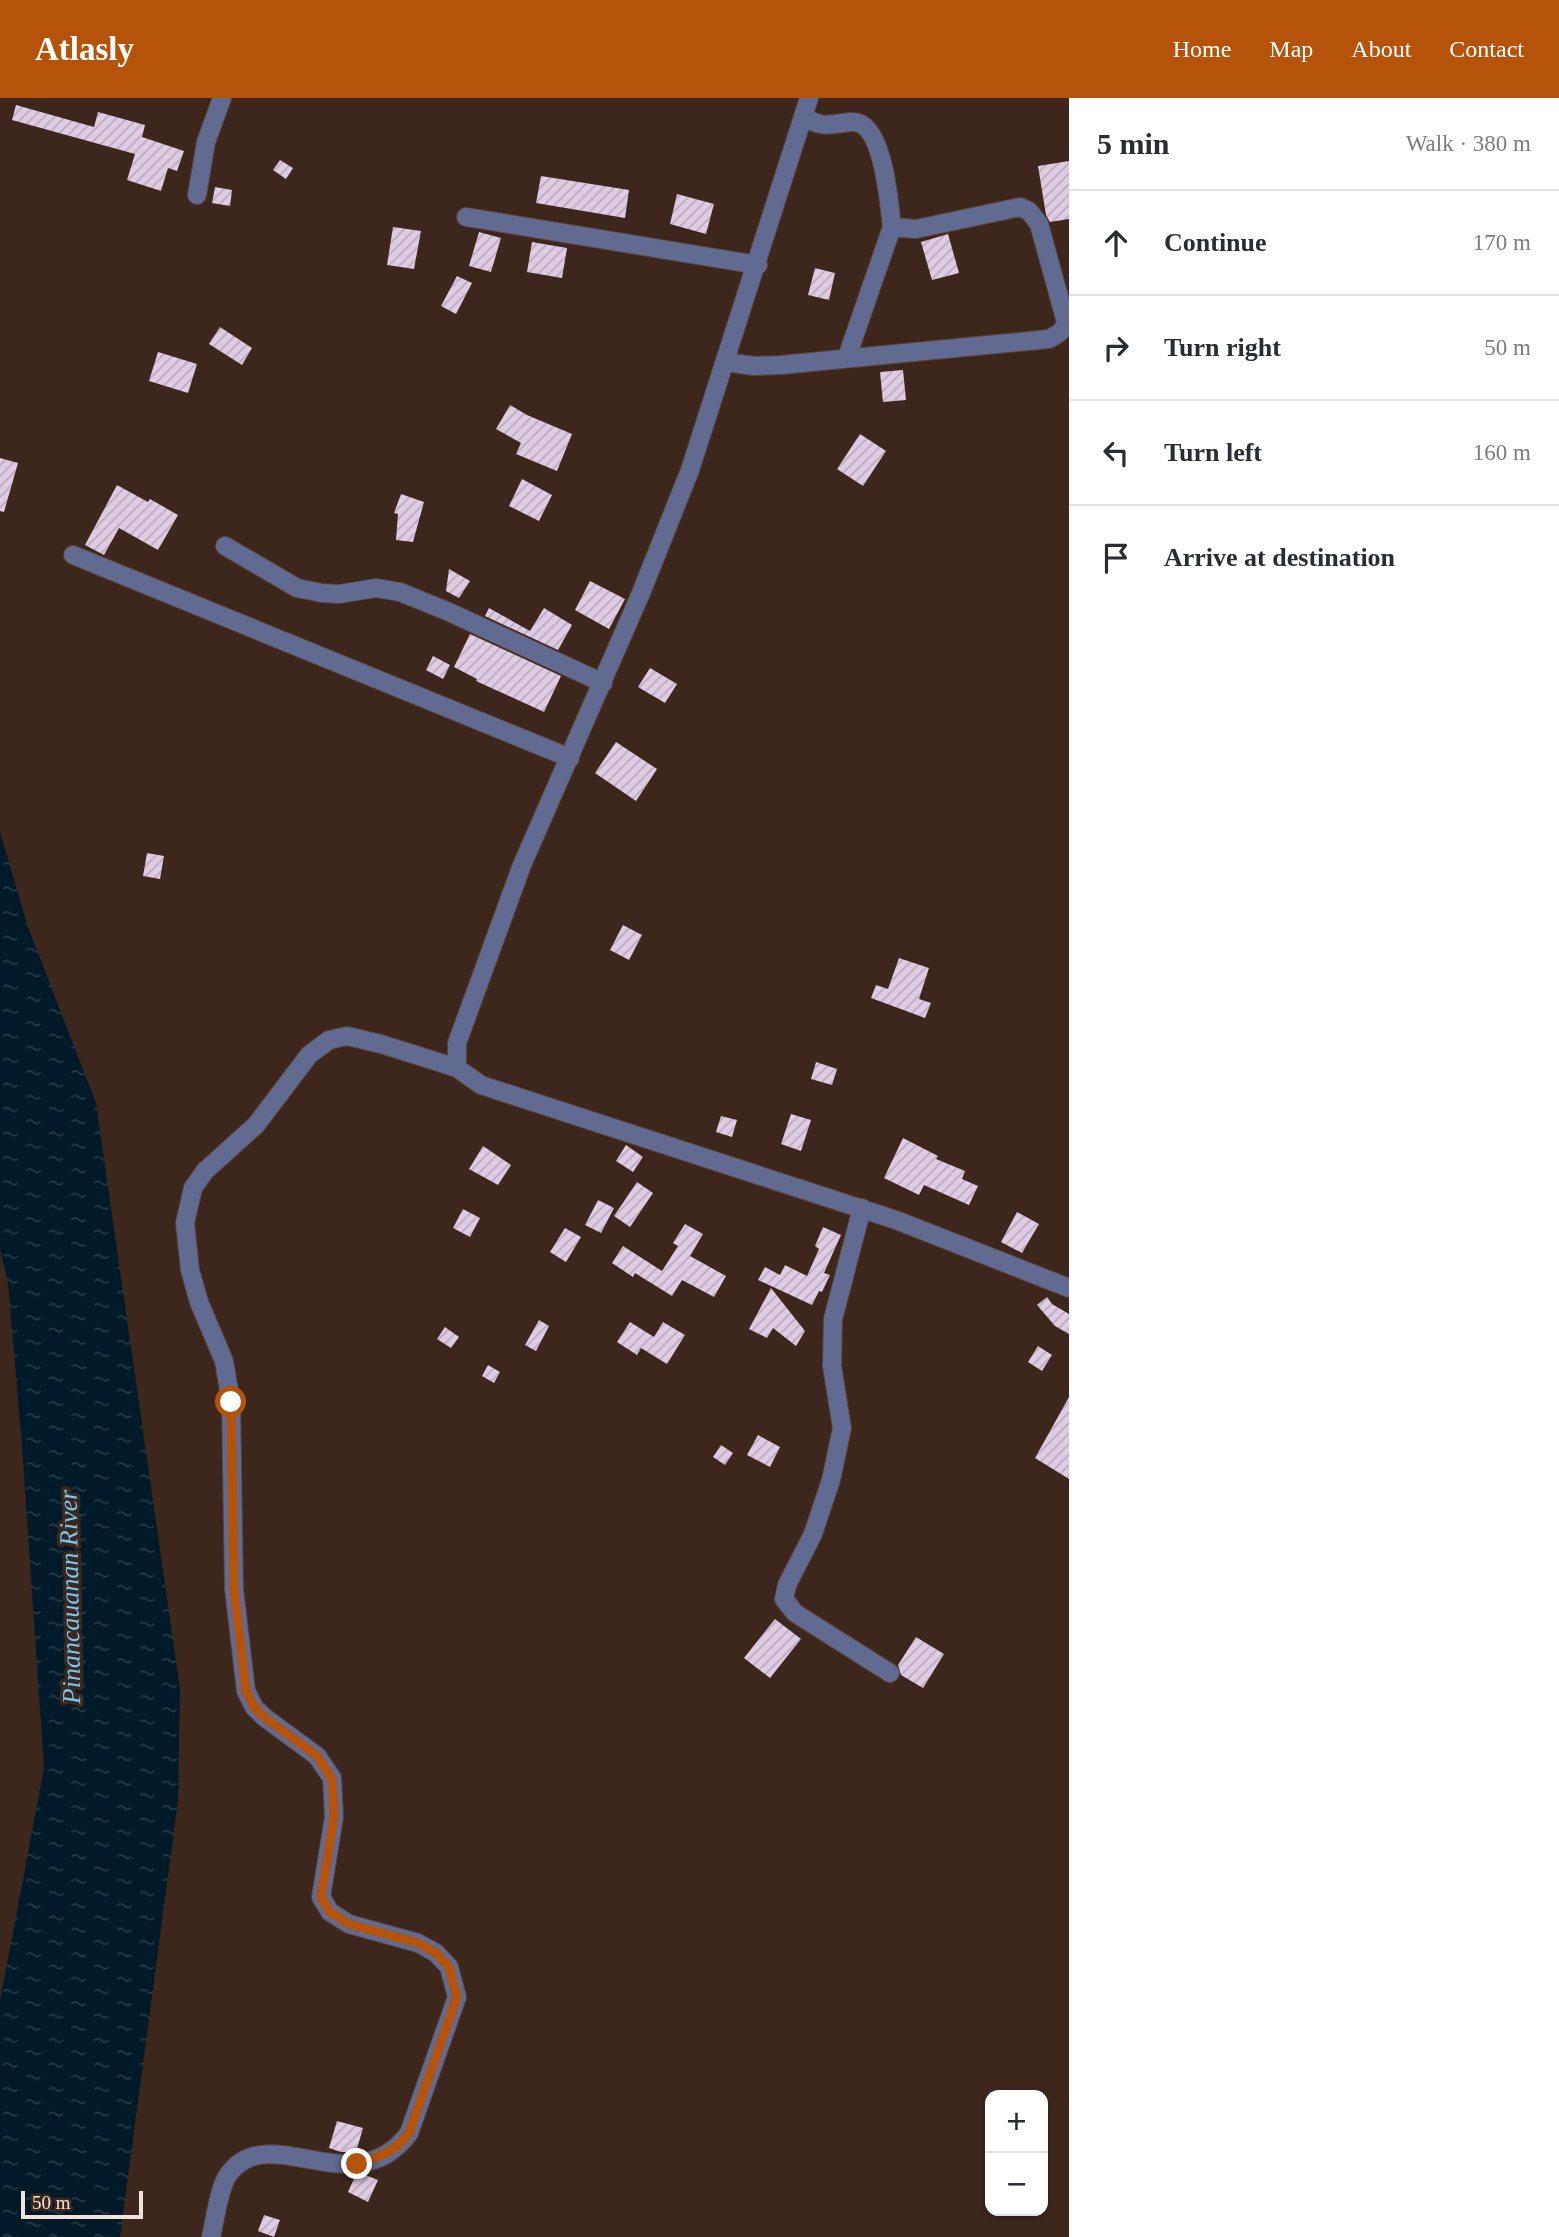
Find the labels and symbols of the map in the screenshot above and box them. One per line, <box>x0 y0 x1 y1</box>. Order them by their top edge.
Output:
route start <box>215 1386 246 1417</box>
water label: Pinancauanan River <box>54 1489 86 1705</box>
route end <box>341 2148 372 2179</box>
scale bar <box>21 2188 144 2220</box>

